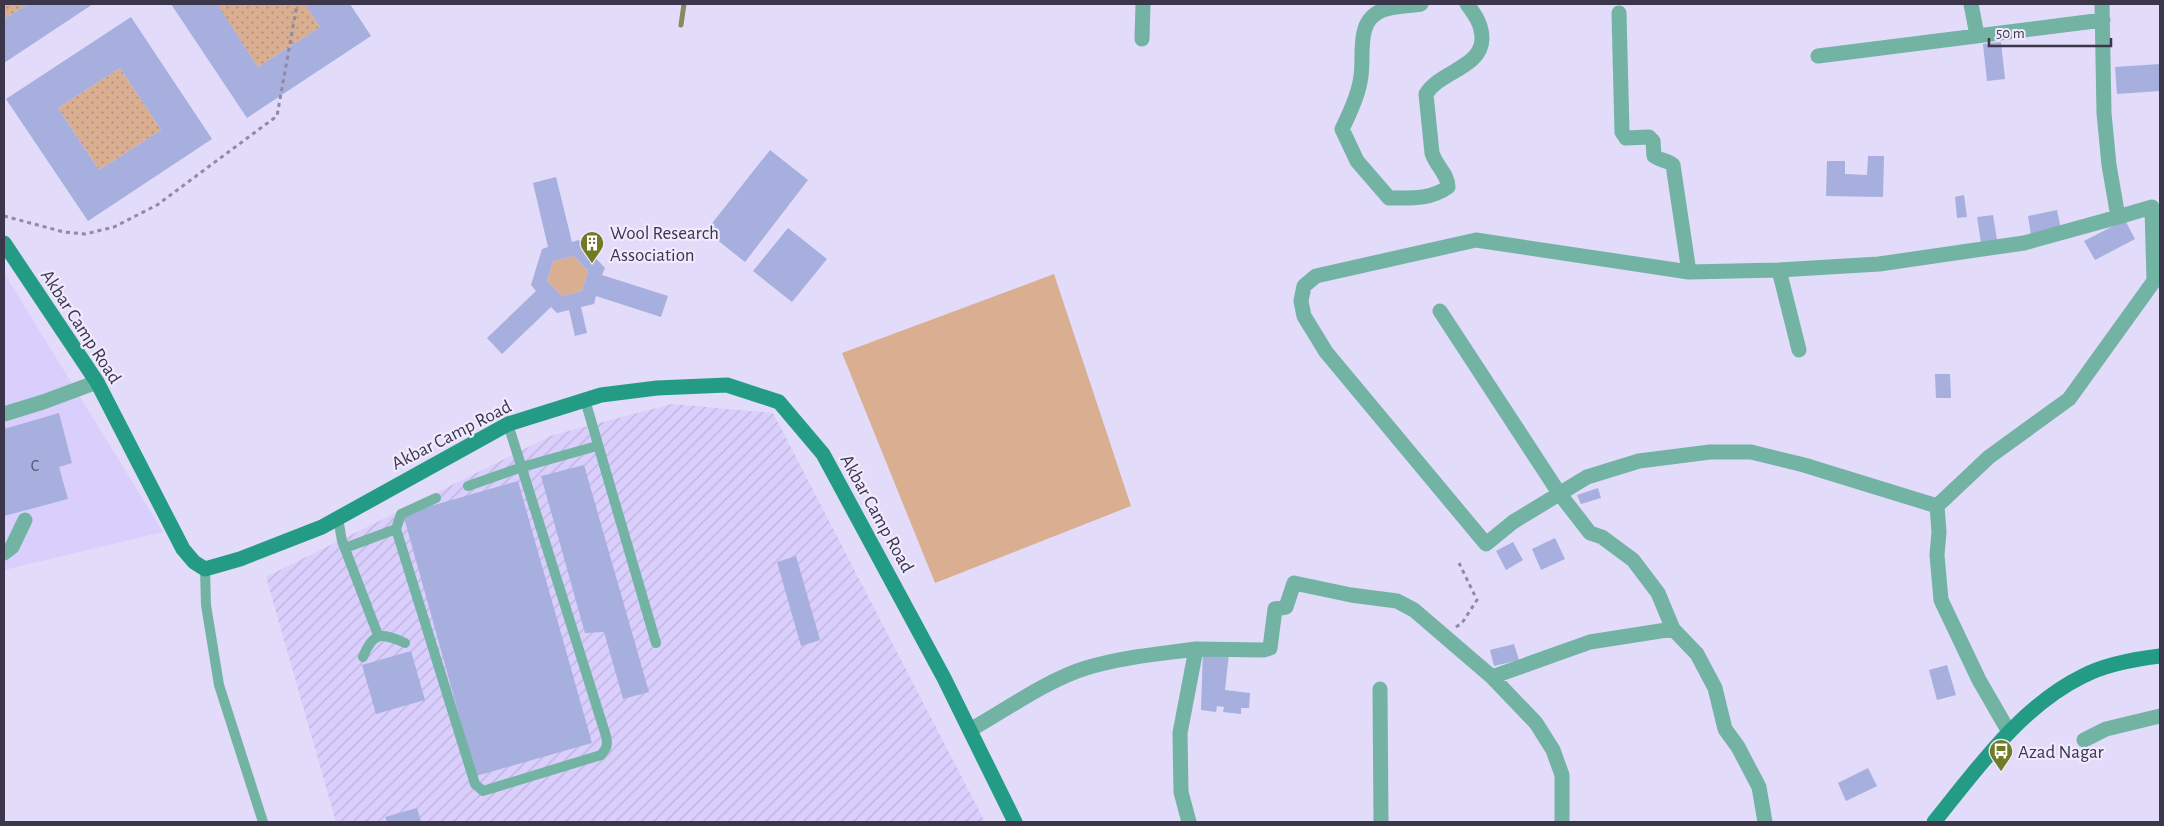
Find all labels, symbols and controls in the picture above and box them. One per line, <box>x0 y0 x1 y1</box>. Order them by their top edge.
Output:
scale bar <box>1989 15 2112 47</box>
text: 50 m <box>1996 26 2025 41</box>
place label: Wool Research Association <box>610 224 719 265</box>
building icon: Wool Research Association <box>579 230 605 264</box>
street label: Akbar Camp Road <box>37 266 125 387</box>
street label: Akbar Camp Road <box>389 397 515 474</box>
street label: Akbar Camp Road <box>836 452 917 576</box>
house number: C <box>31 458 39 474</box>
bus stop icon: Azad Nagar <box>1988 738 2014 772</box>
place label: Azad Nagar <box>2018 743 2104 762</box>

